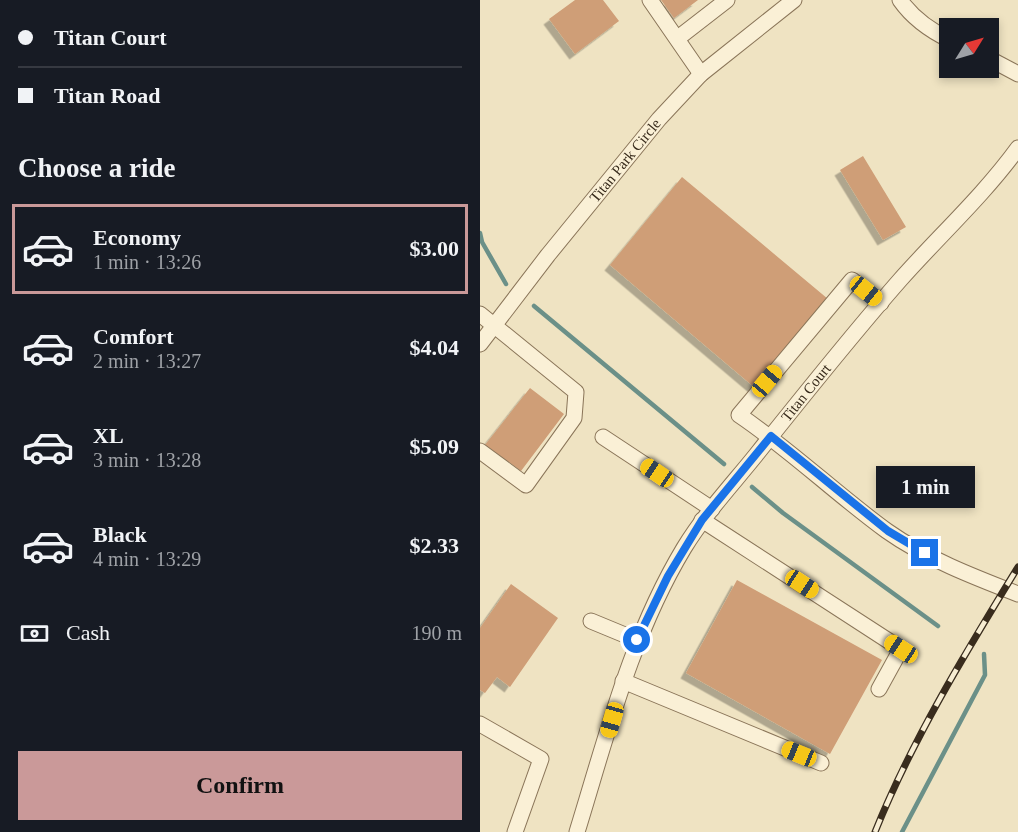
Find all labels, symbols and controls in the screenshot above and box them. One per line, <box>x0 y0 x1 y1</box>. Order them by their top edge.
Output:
north arrow <box>939 18 999 78</box>
map controls <box>939 18 999 78</box>
text: Titan Court <box>54 25 167 50</box>
text: Titan Road <box>54 83 161 108</box>
street label: Titan Park Circle <box>586 115 664 205</box>
text: Choose a ride <box>18 153 176 183</box>
icon: car <box>21 222 75 276</box>
text: Economy <box>93 225 181 250</box>
text: $3.00 <box>410 236 459 261</box>
text: 1 min · 13:26 <box>93 251 201 273</box>
car <box>846 273 886 309</box>
icon: car <box>21 321 75 375</box>
text: Comfort <box>93 324 174 349</box>
text: $4.04 <box>410 335 459 360</box>
text: 2 min · 13:27 <box>93 350 201 372</box>
street label: Titan Court <box>778 360 834 425</box>
car <box>749 361 785 401</box>
icon: car <box>21 420 75 474</box>
text: XL <box>93 423 124 448</box>
text: $5.09 <box>410 434 459 459</box>
text: 3 min · 13:28 <box>93 449 201 471</box>
car <box>637 455 677 491</box>
callout: 1 min <box>876 466 974 508</box>
text: 1 min <box>901 476 950 498</box>
icon: car <box>21 519 75 573</box>
text: Black <box>93 522 147 547</box>
text: $2.33 <box>410 533 459 558</box>
route end <box>911 539 938 566</box>
text: 4 min · 13:29 <box>93 548 201 570</box>
car <box>782 567 822 601</box>
icon: cash <box>18 617 51 650</box>
text: Cash <box>66 620 110 645</box>
text: 190 m <box>411 622 462 644</box>
route start <box>623 626 650 653</box>
car <box>881 632 921 666</box>
car <box>598 700 626 740</box>
car <box>779 739 819 769</box>
button: Confirm <box>18 751 462 820</box>

